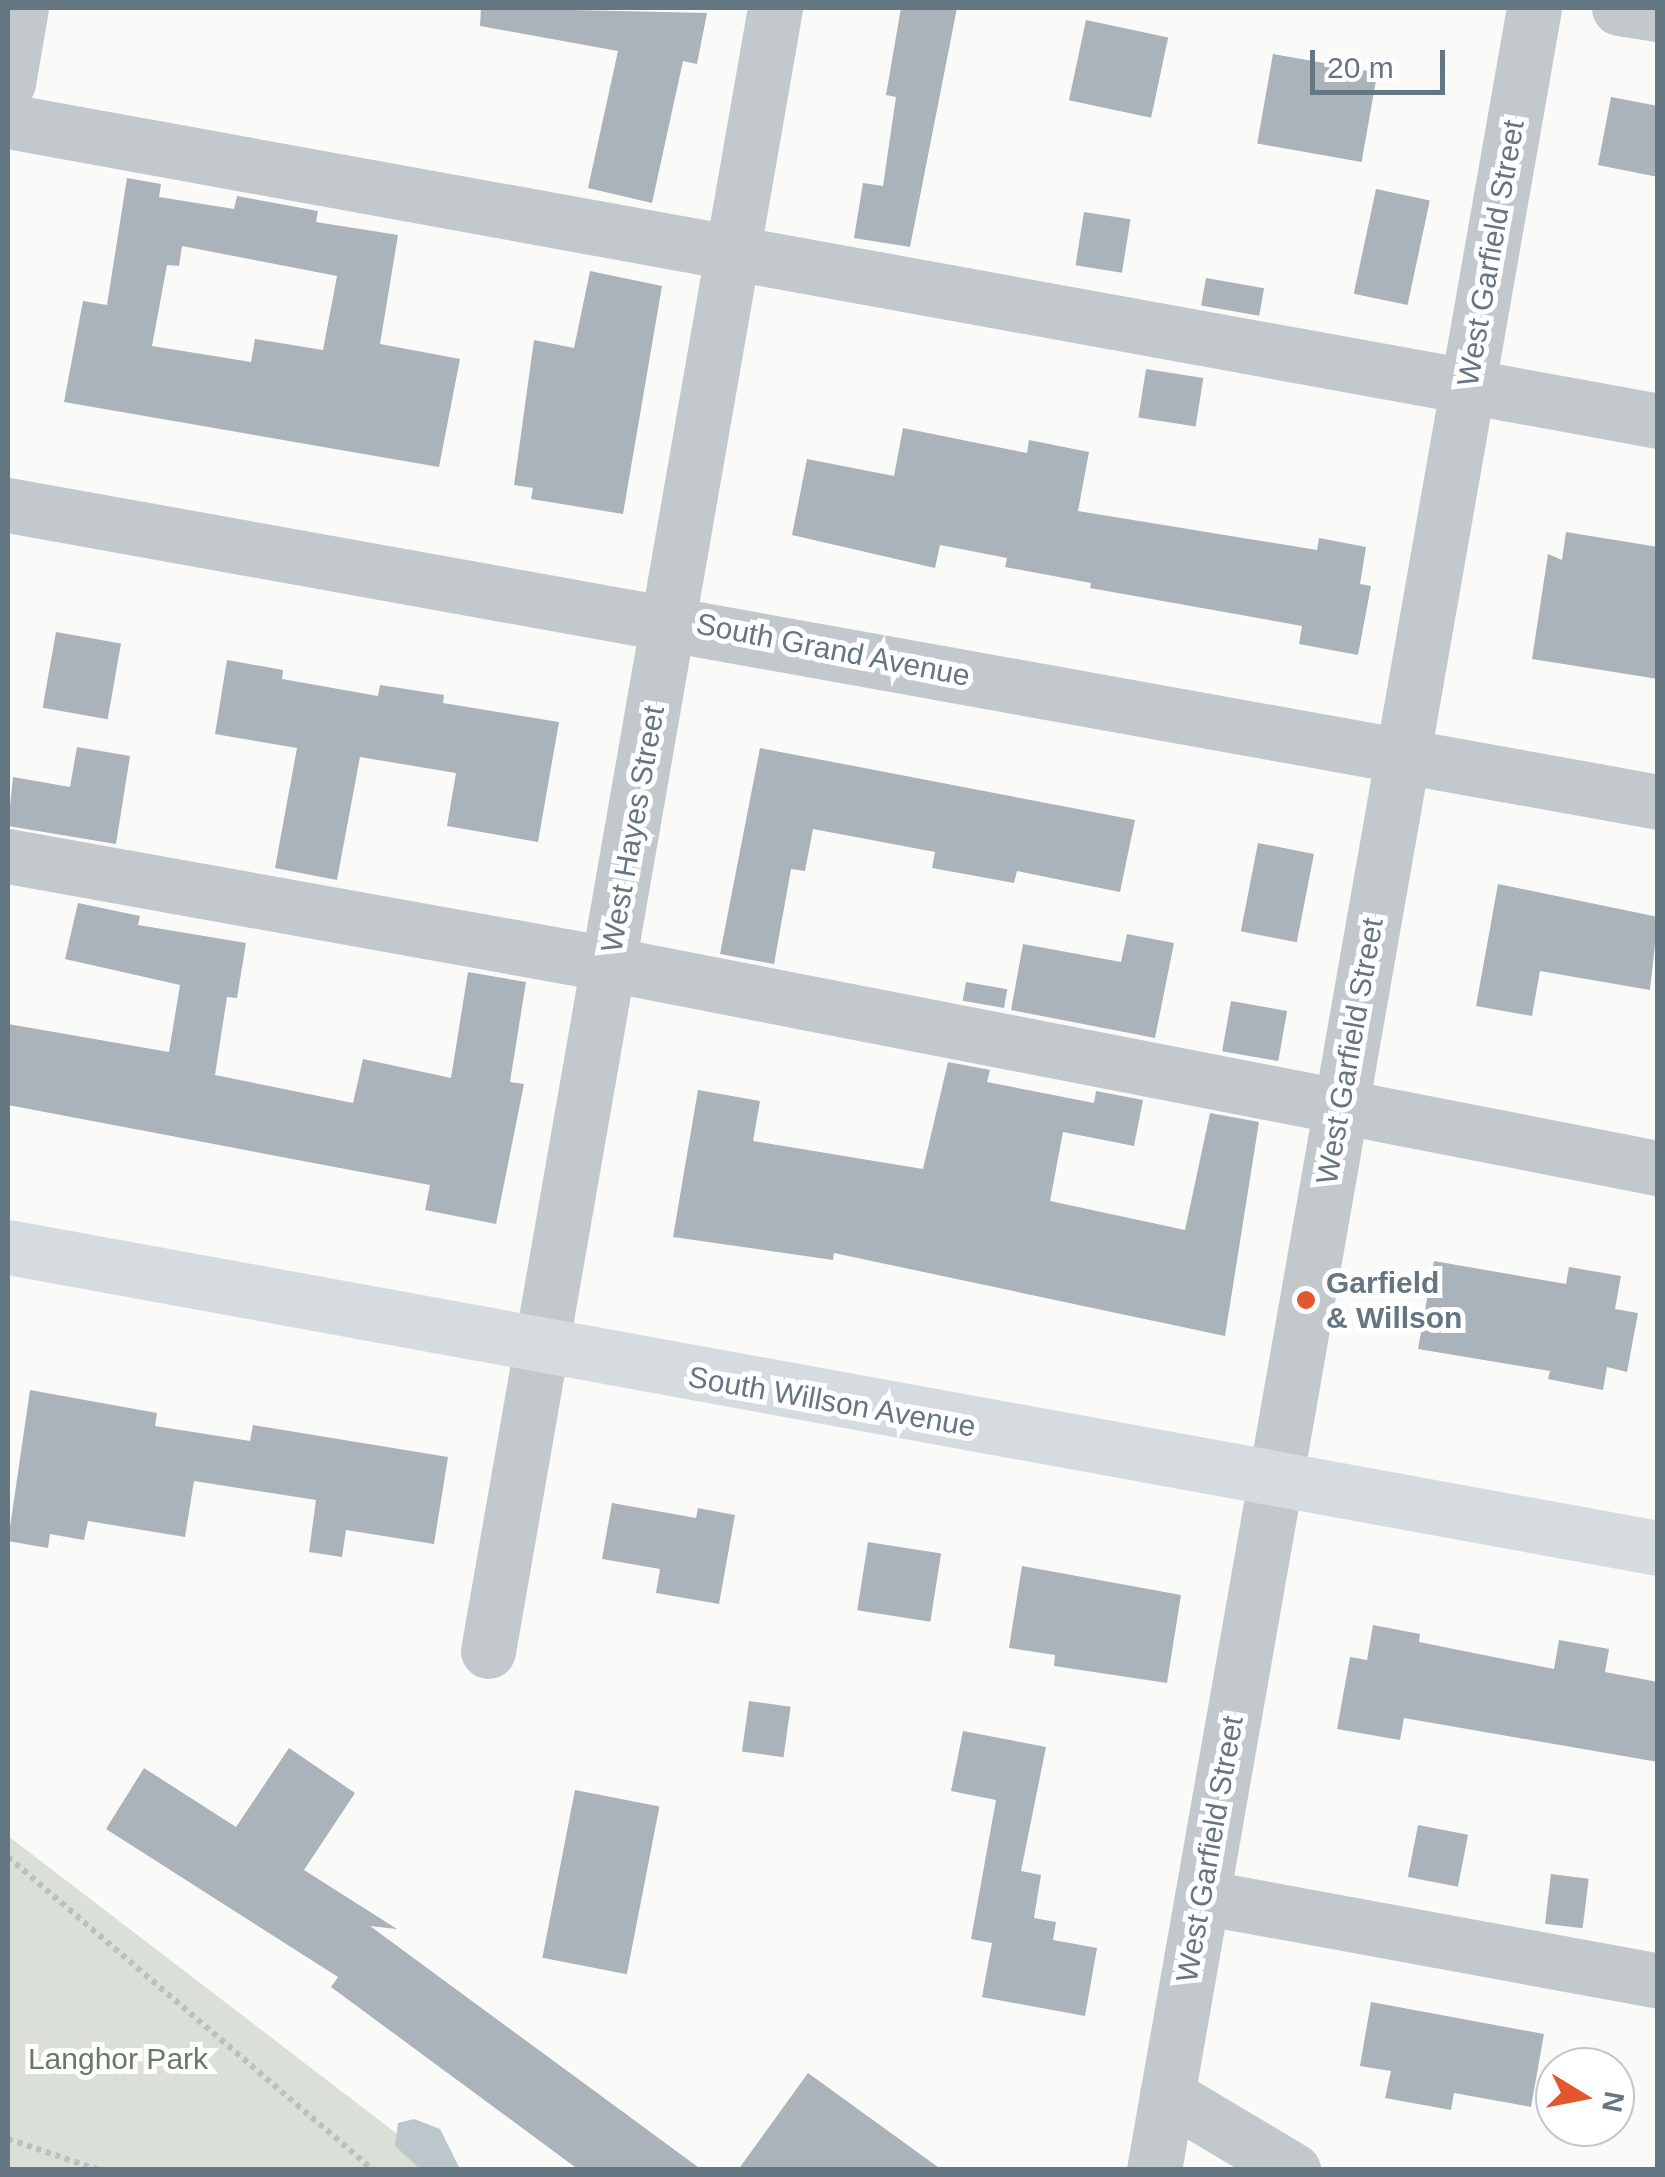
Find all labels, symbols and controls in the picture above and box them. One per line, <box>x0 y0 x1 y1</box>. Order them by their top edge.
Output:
scale bar <box>1315 30 1450 92</box>
text: 20 m <box>1327 51 1394 84</box>
street label: West Garfield Street <box>1450 117 1532 389</box>
street label: South Grand Avenue <box>692 606 974 694</box>
street label: West Hayes Street <box>594 703 672 955</box>
street label: West Garfield Street <box>1309 915 1391 1187</box>
place label: Garfield & Willson <box>1326 1265 1462 1336</box>
marker: Garfield & Willson <box>1295 1289 1317 1311</box>
street label: South Willson Avenue <box>685 1359 979 1445</box>
street label: West Garfield Street <box>1169 1713 1251 1985</box>
park label: Langhor Park <box>28 2041 208 2077</box>
north arrow <box>1535 2047 1635 2147</box>
text: N <box>1596 2089 1630 2115</box>

